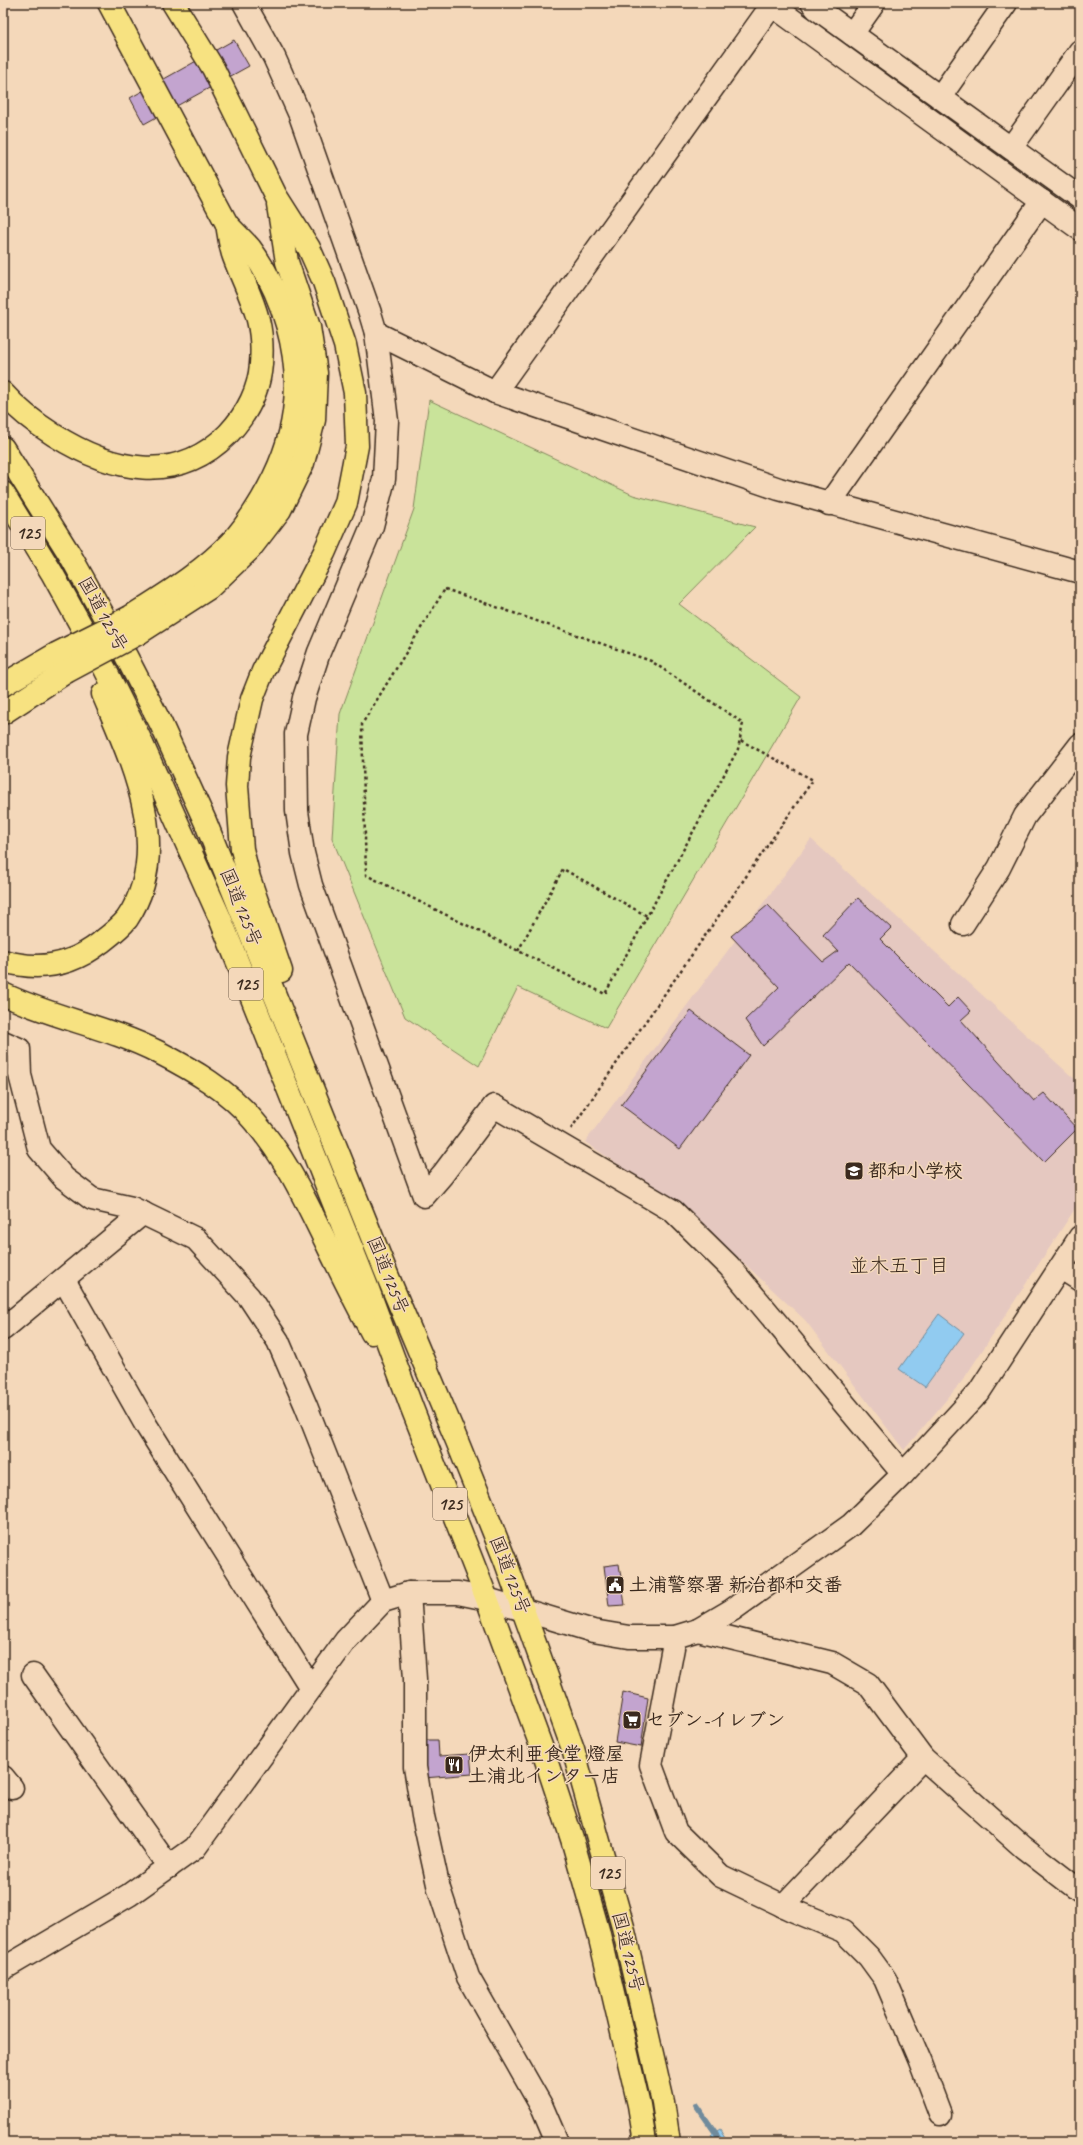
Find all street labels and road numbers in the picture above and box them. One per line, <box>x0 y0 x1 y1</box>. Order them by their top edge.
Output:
road number: 125 <box>11 517 45 549</box>
street label: 国道125号 <box>72 572 134 656</box>
street label: 国道125号 <box>214 864 268 950</box>
road number: 125 <box>229 968 263 1000</box>
street label: 国道125号 <box>361 1232 415 1318</box>
road number: 125 <box>433 1488 467 1520</box>
street label: 国道125号 <box>484 1532 536 1618</box>
road number: 125 <box>591 1857 625 1889</box>
street label: 国道125号 <box>606 1909 650 1995</box>

